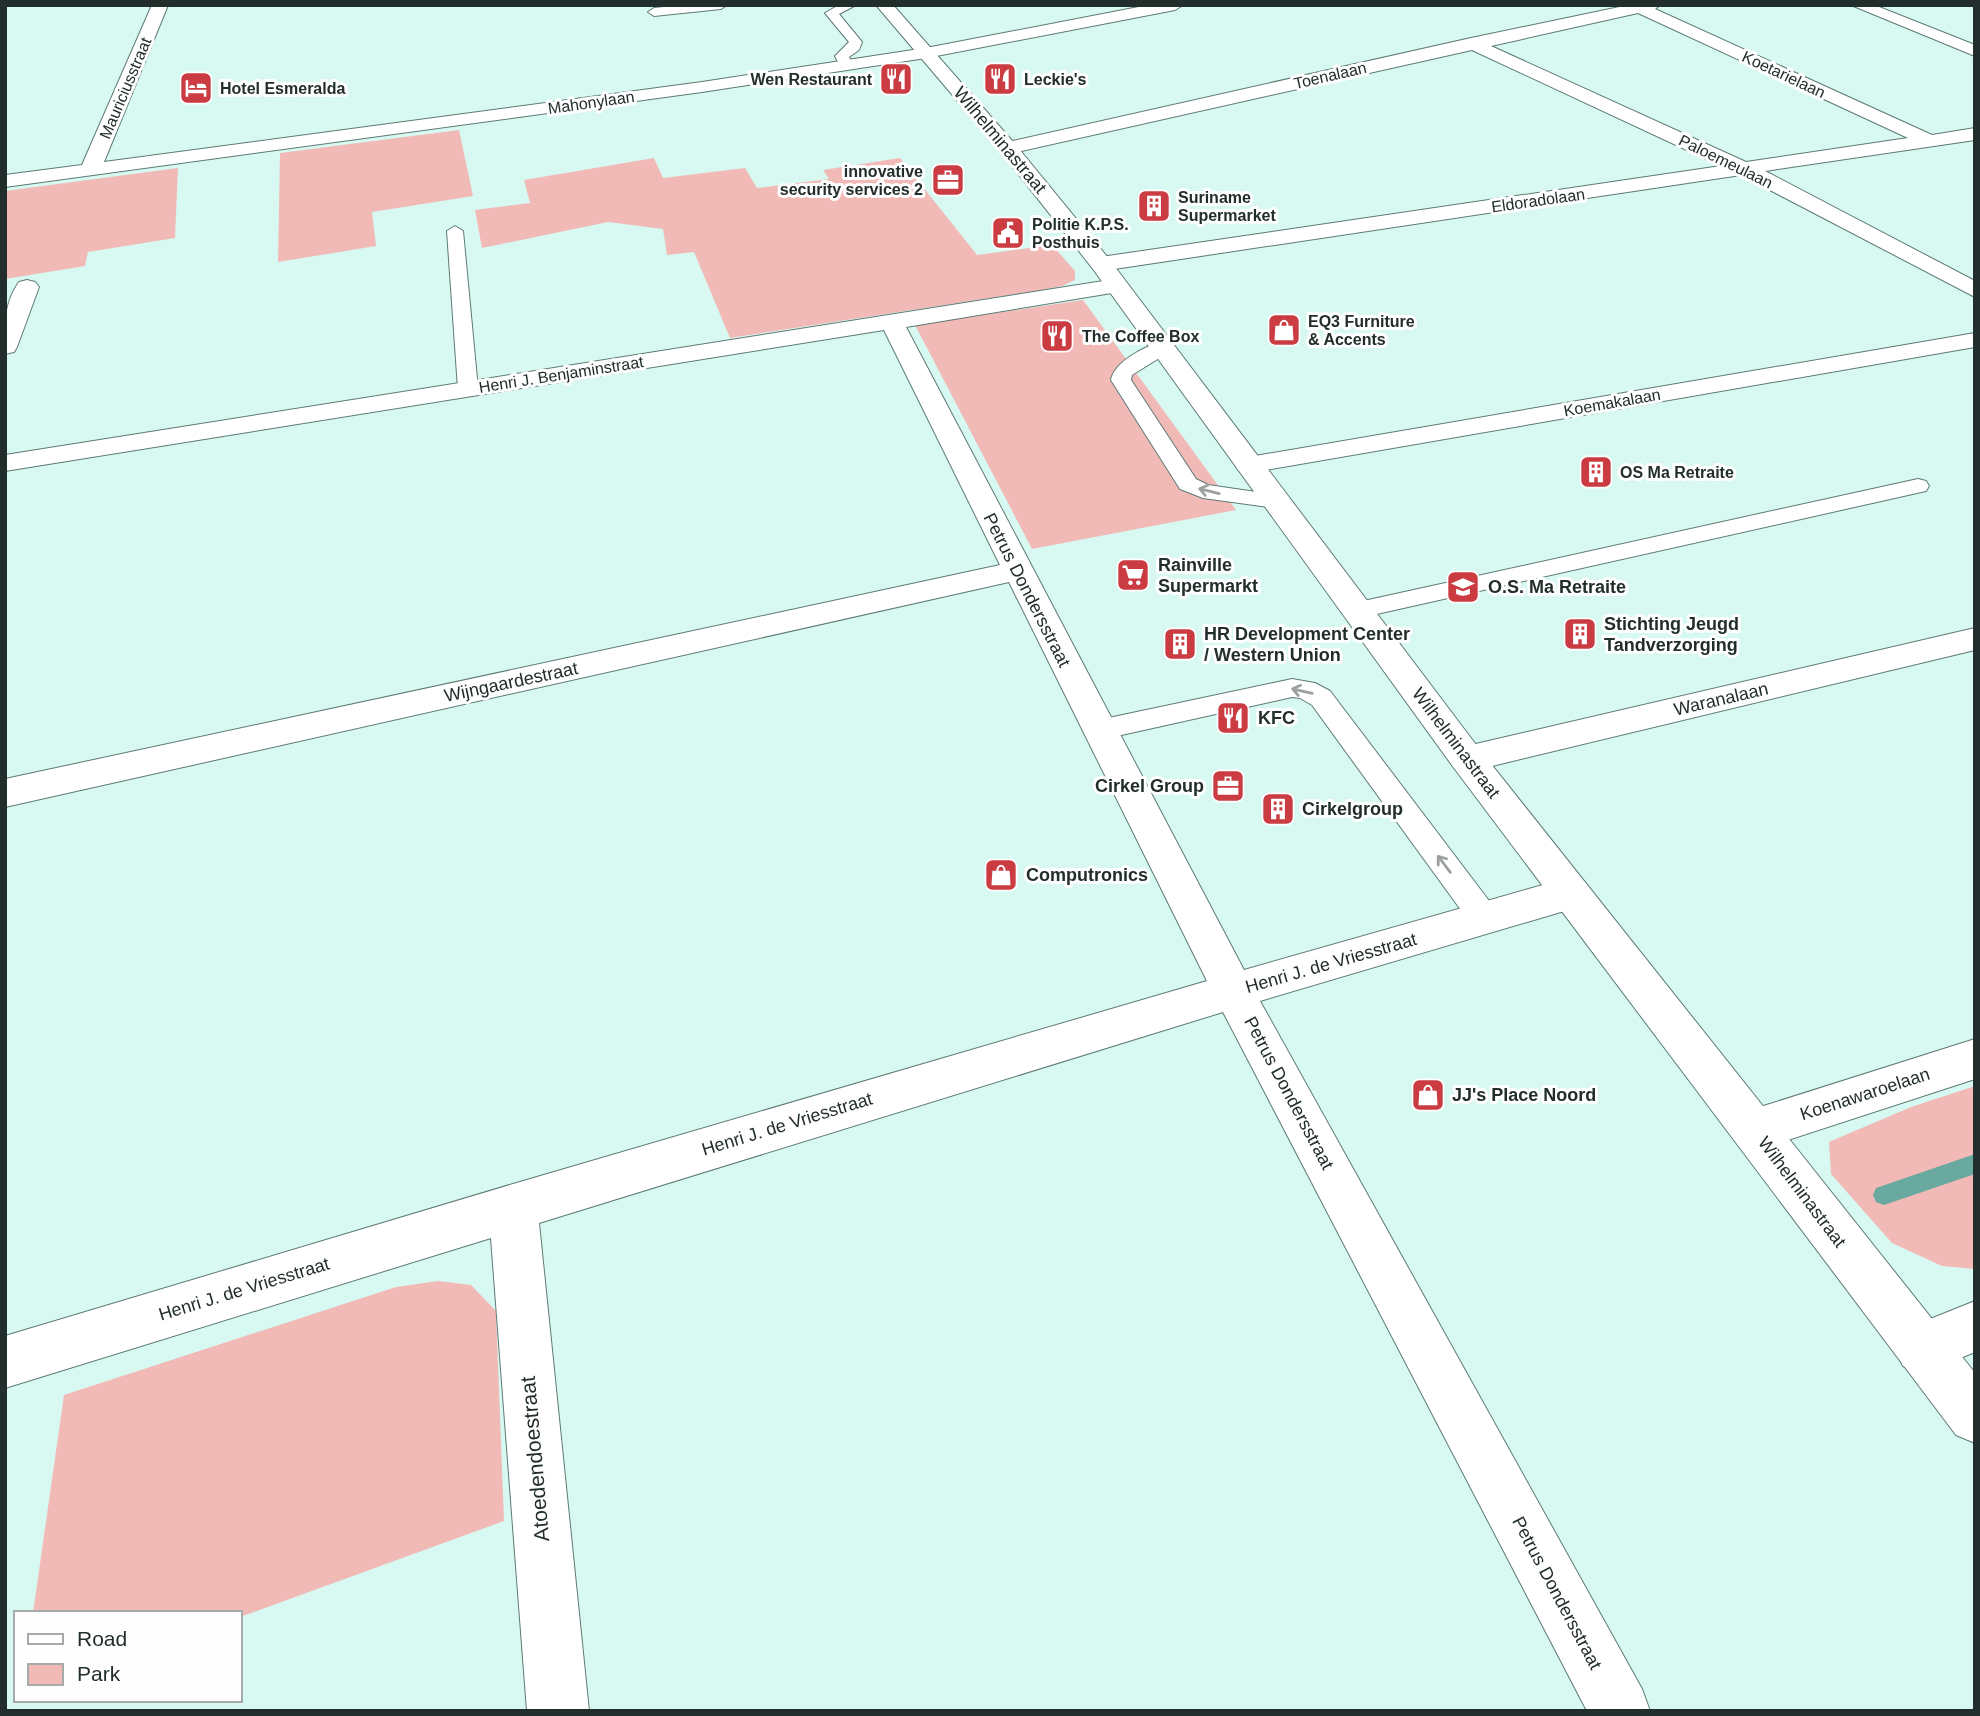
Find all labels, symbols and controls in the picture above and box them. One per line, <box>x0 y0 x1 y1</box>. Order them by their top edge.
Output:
street label: Mauriciusstraat <box>96 34 155 141</box>
street label: Koetarielaan <box>1739 48 1828 101</box>
street label: Toenalaan <box>1292 59 1368 92</box>
restaurant icon: Wen Restaurant <box>877 60 915 98</box>
restaurant icon: Leckie's <box>981 60 1019 98</box>
hotel icon: Hotel Esmeralda <box>177 69 215 107</box>
place label: Wen Restaurant <box>750 71 873 88</box>
place label: Leckie's <box>1024 71 1087 88</box>
place label: Hotel Esmeralda <box>220 80 345 97</box>
street label: Wilhelminastraat <box>950 83 1050 197</box>
street label: Mahonylaan <box>547 88 635 117</box>
street label: Paloemeulaan <box>1676 131 1775 192</box>
office icon: innovative security services 2 <box>929 161 967 199</box>
place label: innovative security services 2 <box>780 163 923 198</box>
street label: Eldoradolaan <box>1490 186 1586 215</box>
building icon: Suriname Supermarket <box>1135 187 1173 225</box>
place label: Suriname Supermarket <box>1178 189 1276 224</box>
public building icon: Politie K.P.S. Posthuis <box>989 214 1027 252</box>
place label: Politie K.P.S. Posthuis <box>1032 216 1129 251</box>
shop icon: EQ3 Furniture & Accents <box>1265 311 1303 349</box>
place label: EQ3 Furniture & Accents <box>1308 313 1415 348</box>
restaurant icon: The Coffee Box <box>1038 317 1076 355</box>
place label: The Coffee Box <box>1082 328 1199 345</box>
street label: Henri J. Benjaminstraat <box>478 353 645 396</box>
street label: Koemakalaan <box>1562 386 1662 419</box>
building icon: OS Ma Retraite <box>1577 453 1615 491</box>
place label: OS Ma Retraite <box>1620 464 1734 481</box>
one-way arrow <box>1198 484 1221 497</box>
street label: Petrus Dondersstraat <box>979 510 1075 670</box>
place label: Rainville Supermarkt <box>1158 555 1258 596</box>
supermarket icon: Rainville Supermarkt <box>1114 556 1152 594</box>
school or university icon: O.S. Ma Retraite <box>1444 568 1482 606</box>
place label: O.S. Ma Retraite <box>1488 577 1626 597</box>
place label: Stichting Jeugd Tandverzorging <box>1604 614 1739 655</box>
building icon: Stichting Jeugd Tandverzorging <box>1561 615 1599 653</box>
place label: HR Development Center / Western Union <box>1204 624 1410 665</box>
building icon: HR Development Center / Western Union <box>1161 625 1199 663</box>
street label: Wijngaardestraat <box>442 658 580 706</box>
street label: Waranalaan <box>1672 678 1770 720</box>
one-way arrow <box>1291 683 1313 696</box>
street label: Wilhelminastraat <box>1408 684 1504 802</box>
restaurant icon: KFC <box>1214 699 1252 737</box>
place label: KFC <box>1258 708 1295 728</box>
office icon: Cirkel Group <box>1209 767 1247 805</box>
place label: Cirkel Group <box>1095 776 1204 796</box>
building icon: Cirkelgroup <box>1259 790 1297 828</box>
place label: Cirkelgroup <box>1302 799 1403 819</box>
one-way arrow <box>1437 855 1451 874</box>
shop icon: Computronics <box>982 856 1020 894</box>
place label: Computronics <box>1026 865 1148 885</box>
street label: Henri J. de Vriesstraat <box>1243 929 1419 997</box>
street label: Petrus Dondersstraat <box>1240 1013 1338 1173</box>
street label: Koenawaroelaan <box>1798 1064 1932 1124</box>
shop icon: JJ's Place Noord <box>1409 1076 1447 1114</box>
place label: JJ's Place Noord <box>1452 1085 1596 1105</box>
street label: Henri J. de Vriesstraat <box>699 1089 875 1159</box>
street label: Wilhelminastraat <box>1754 1133 1850 1251</box>
street label: Henri J. de Vriesstraat <box>156 1254 332 1324</box>
street label: Atoedendoestraat <box>516 1375 553 1543</box>
street label: Petrus Dondersstraat <box>1508 1513 1606 1673</box>
legend <box>14 1611 242 1702</box>
text: Road <box>77 1627 127 1650</box>
text: Park <box>77 1662 121 1685</box>

